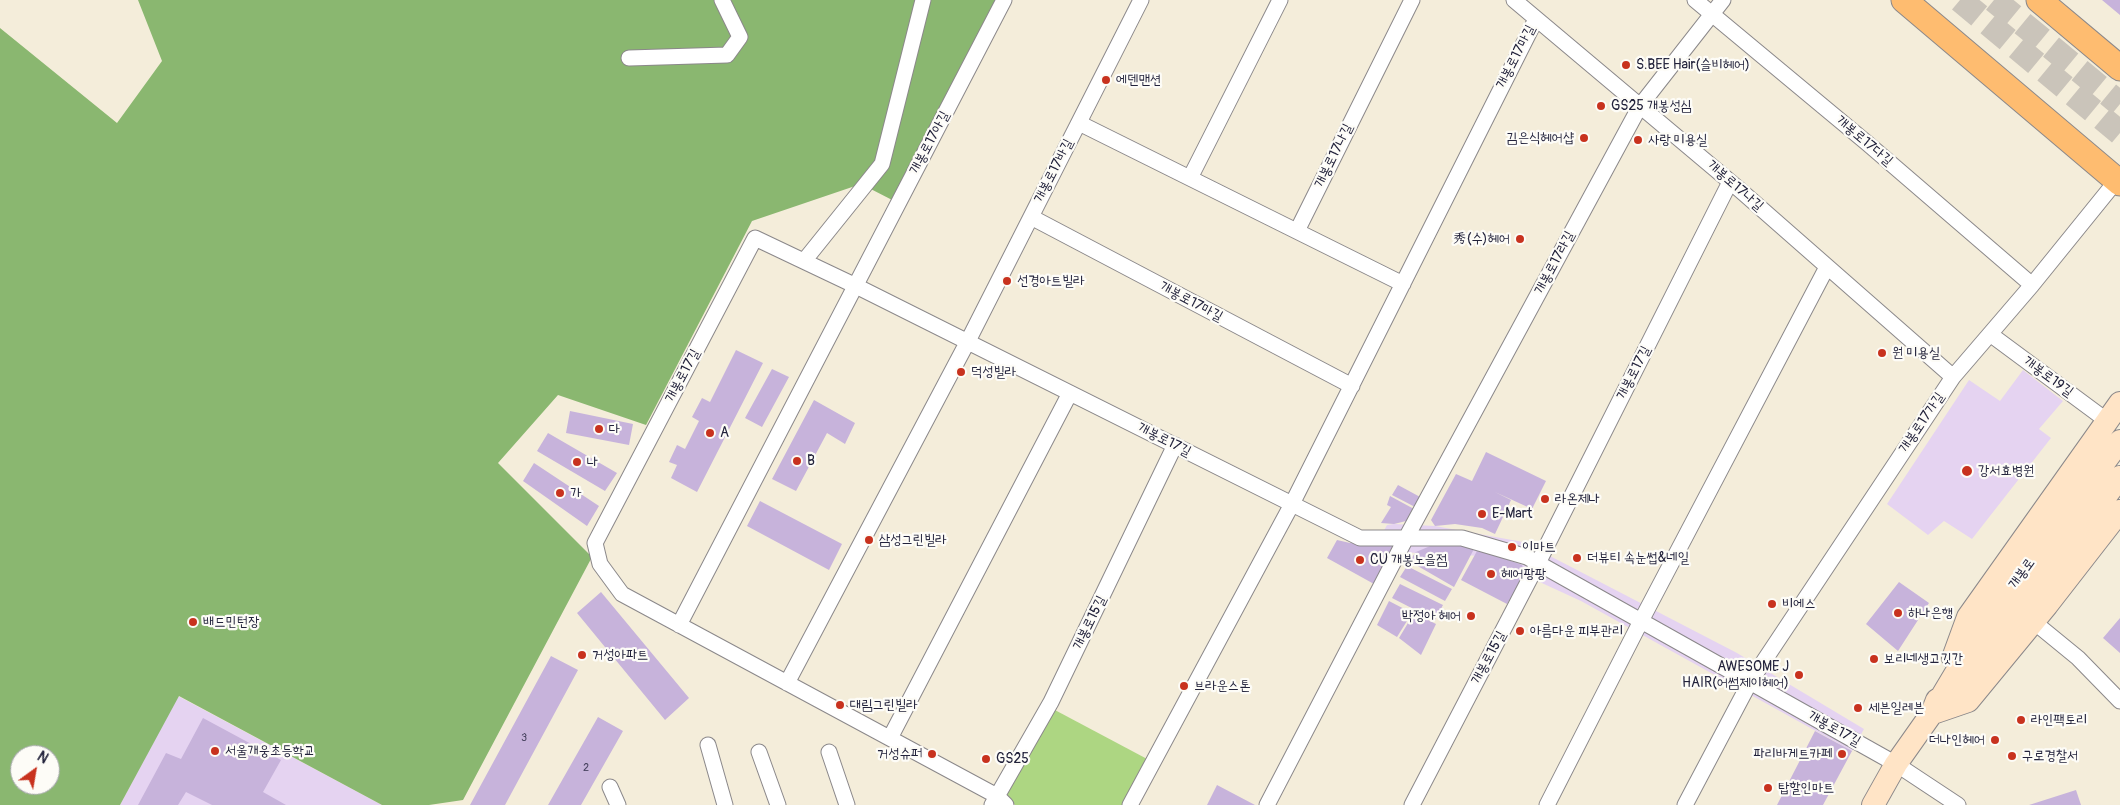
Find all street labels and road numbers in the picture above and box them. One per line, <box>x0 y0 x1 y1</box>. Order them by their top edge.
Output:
street label: 개봉로17마길 <box>1493 22 1539 92</box>
street label: 개봉로17아길 <box>906 109 954 177</box>
street label: 개봉로17다길 <box>1832 112 1896 170</box>
street label: 개봉로17나길 <box>1311 121 1357 191</box>
street label: 개봉로17바길 <box>1031 136 1077 206</box>
street label: 개봉로17나길 <box>1703 157 1767 215</box>
street label: 개봉로17라길 <box>1531 229 1579 297</box>
street label: 개봉로17마길 <box>1157 278 1225 326</box>
street label: 개봉로17길 <box>1613 343 1655 403</box>
street label: 개봉로17길 <box>662 346 704 406</box>
street label: 개봉로19길 <box>2020 353 2076 401</box>
street label: 개봉로17가길 <box>1896 390 1948 456</box>
street label: 개봉로17길 <box>1134 419 1194 461</box>
street label: 개봉로 <box>2005 555 2039 593</box>
street label: 개봉로15길 <box>1070 593 1110 653</box>
street label: 개봉로15길 <box>1468 628 1510 688</box>
street label: 개봉로17길 <box>1805 708 1863 750</box>

